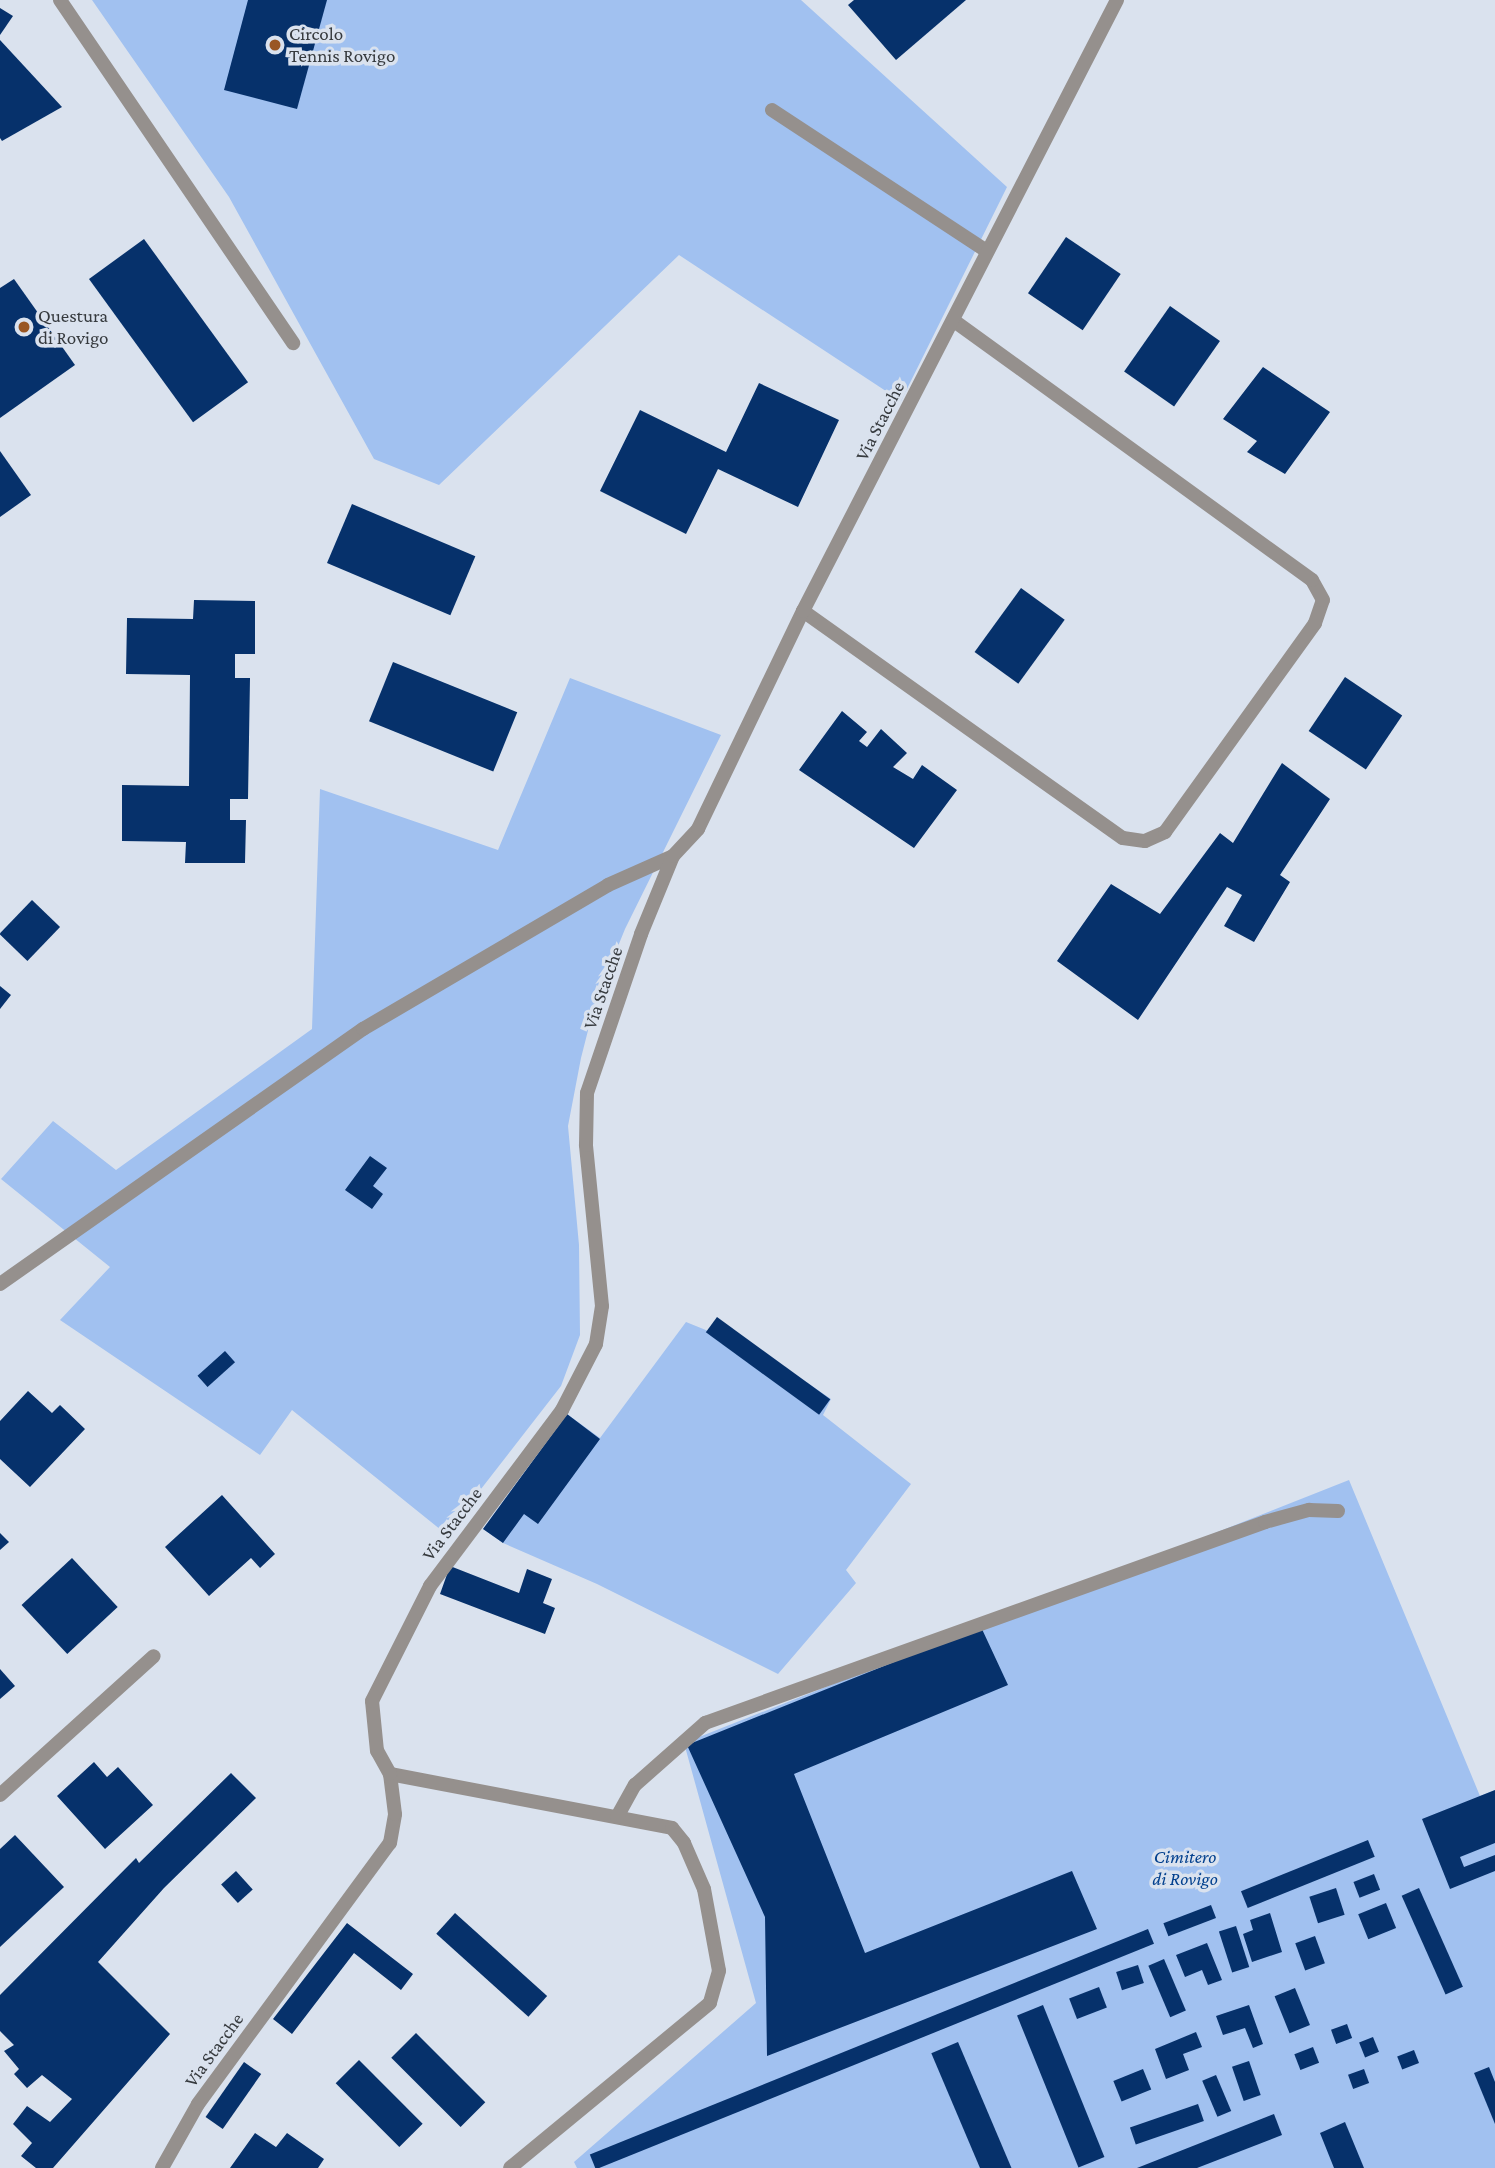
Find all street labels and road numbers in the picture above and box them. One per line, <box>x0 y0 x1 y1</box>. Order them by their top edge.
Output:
street label: Via Stacche <box>850 378 910 464</box>
street label: Via Stacche <box>578 944 628 1032</box>
street label: Via Stacche <box>417 1483 487 1565</box>
street label: Via Stacche <box>180 2009 248 2091</box>

